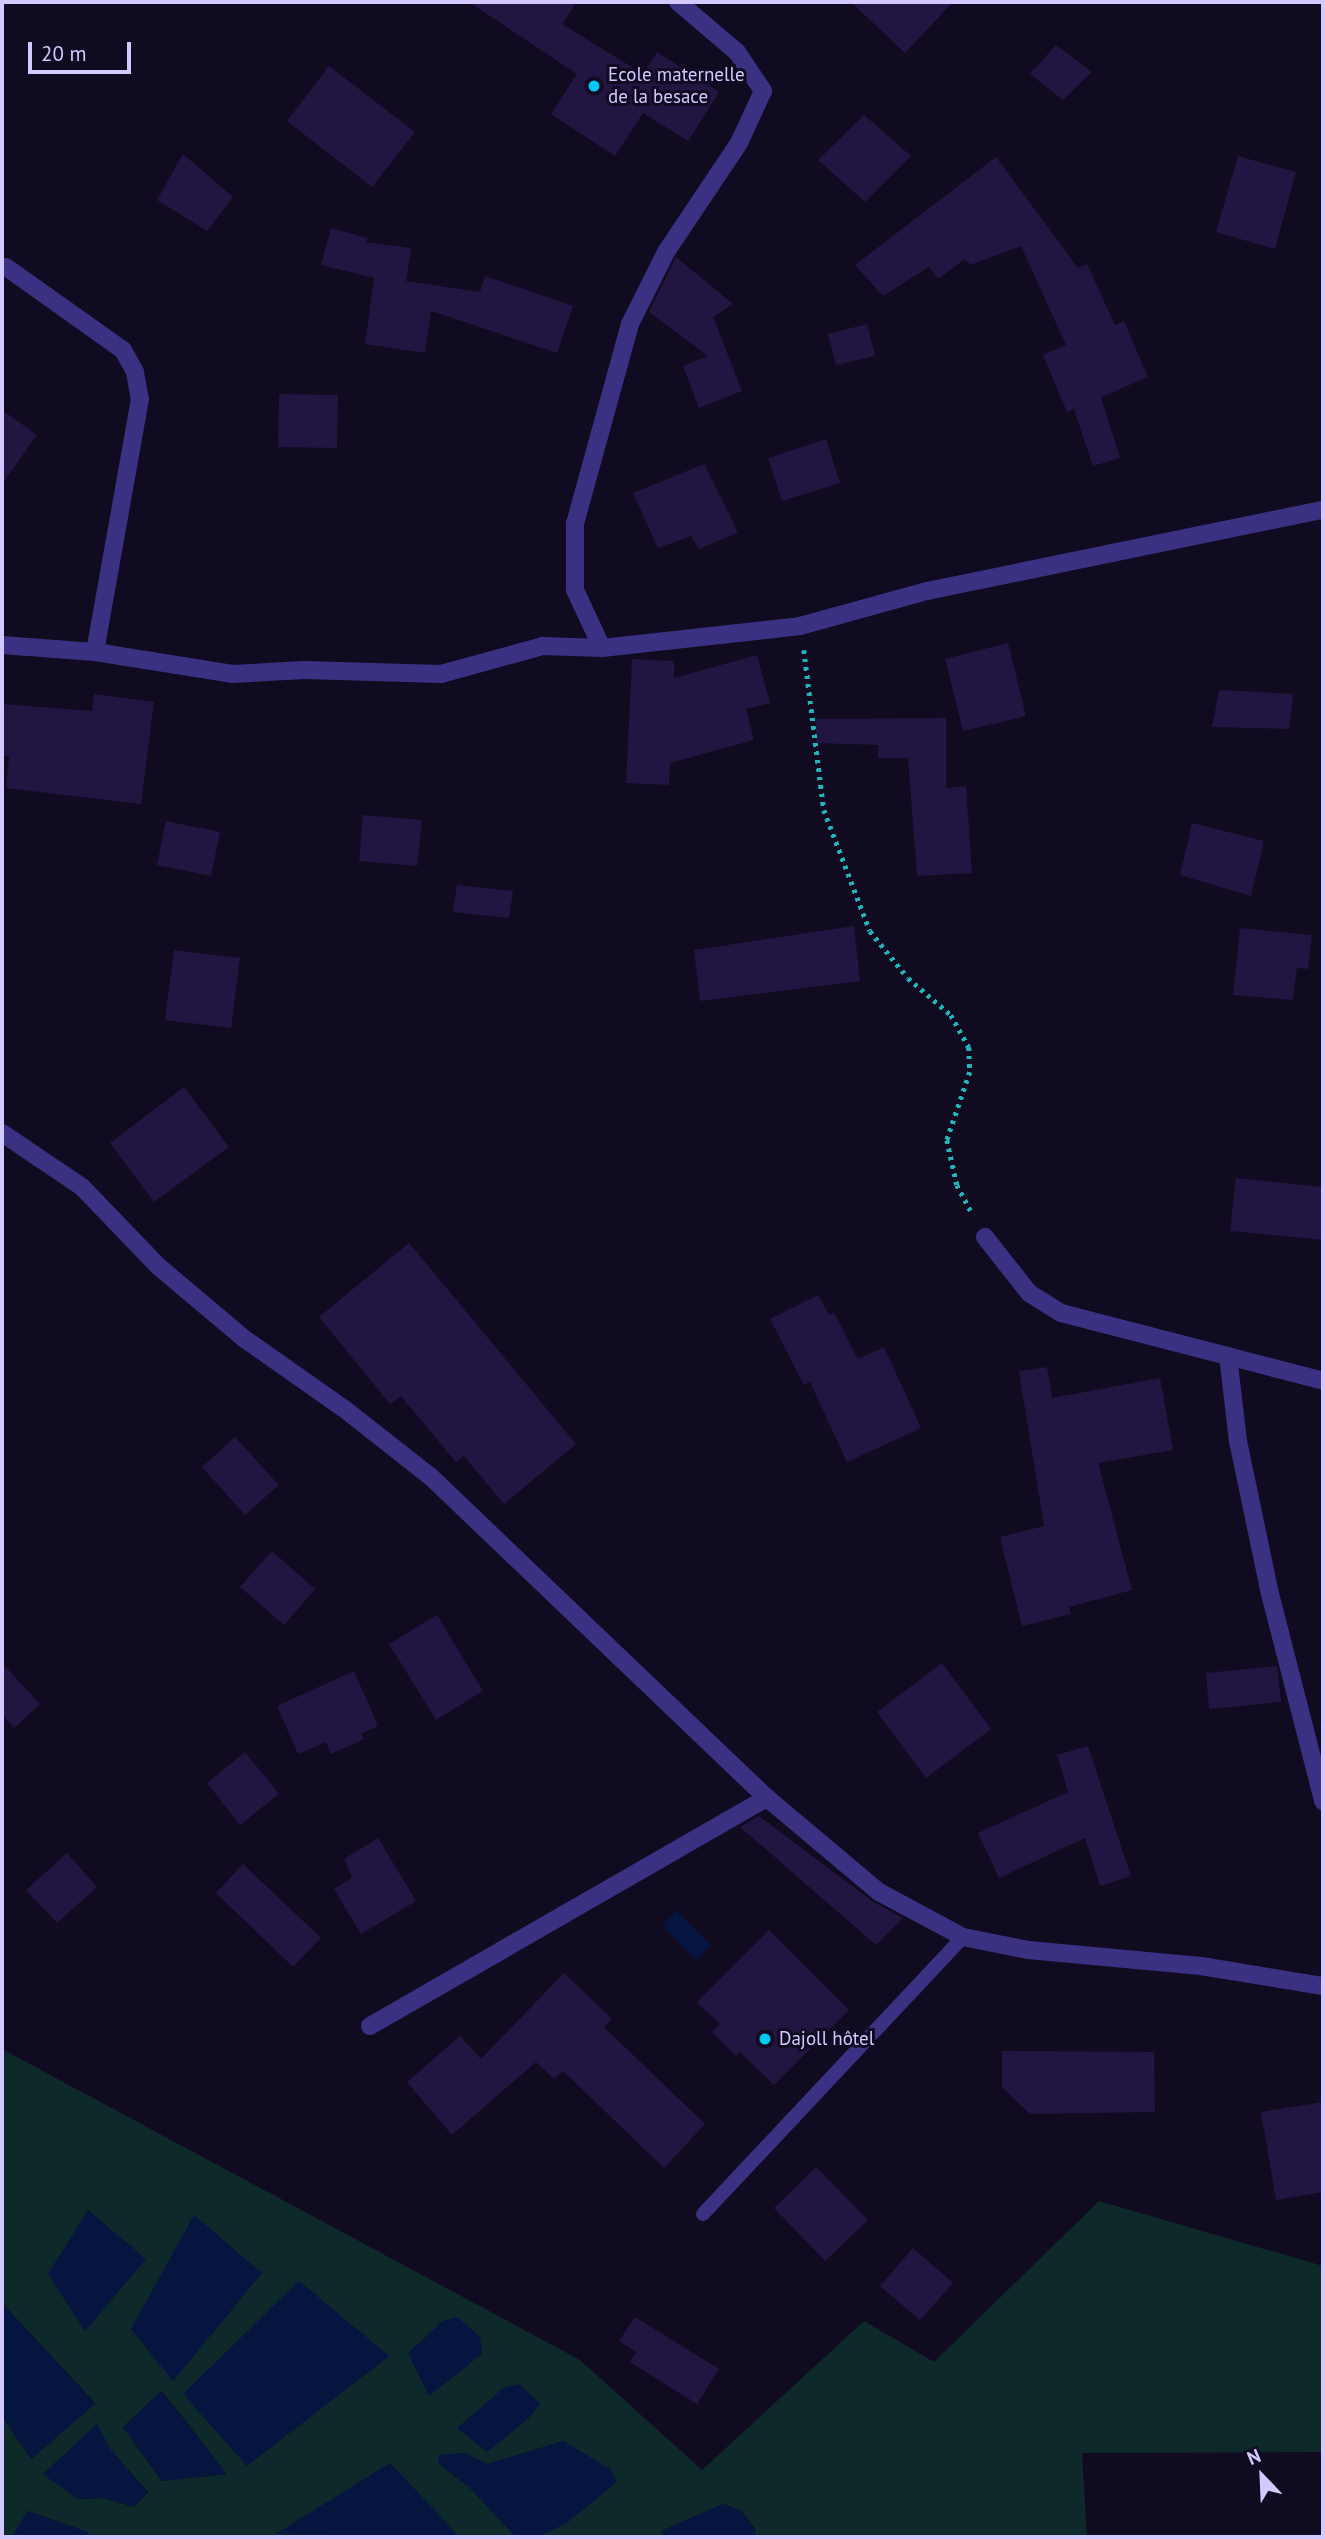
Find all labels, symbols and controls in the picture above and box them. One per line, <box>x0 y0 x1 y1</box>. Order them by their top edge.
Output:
scale bar <box>32 28 135 72</box>
text: 20 m <box>41 40 87 67</box>
place label: Ecole maternelle de la besace <box>608 64 745 108</box>
marker: Ecole maternelle de la besace <box>586 78 602 94</box>
place label: Dajoll hôtel <box>779 2028 874 2050</box>
marker: Dajoll hôtel <box>757 2031 773 2047</box>
north arrow <box>1227 2441 1297 2511</box>
text: N <box>1243 2443 1264 2470</box>

